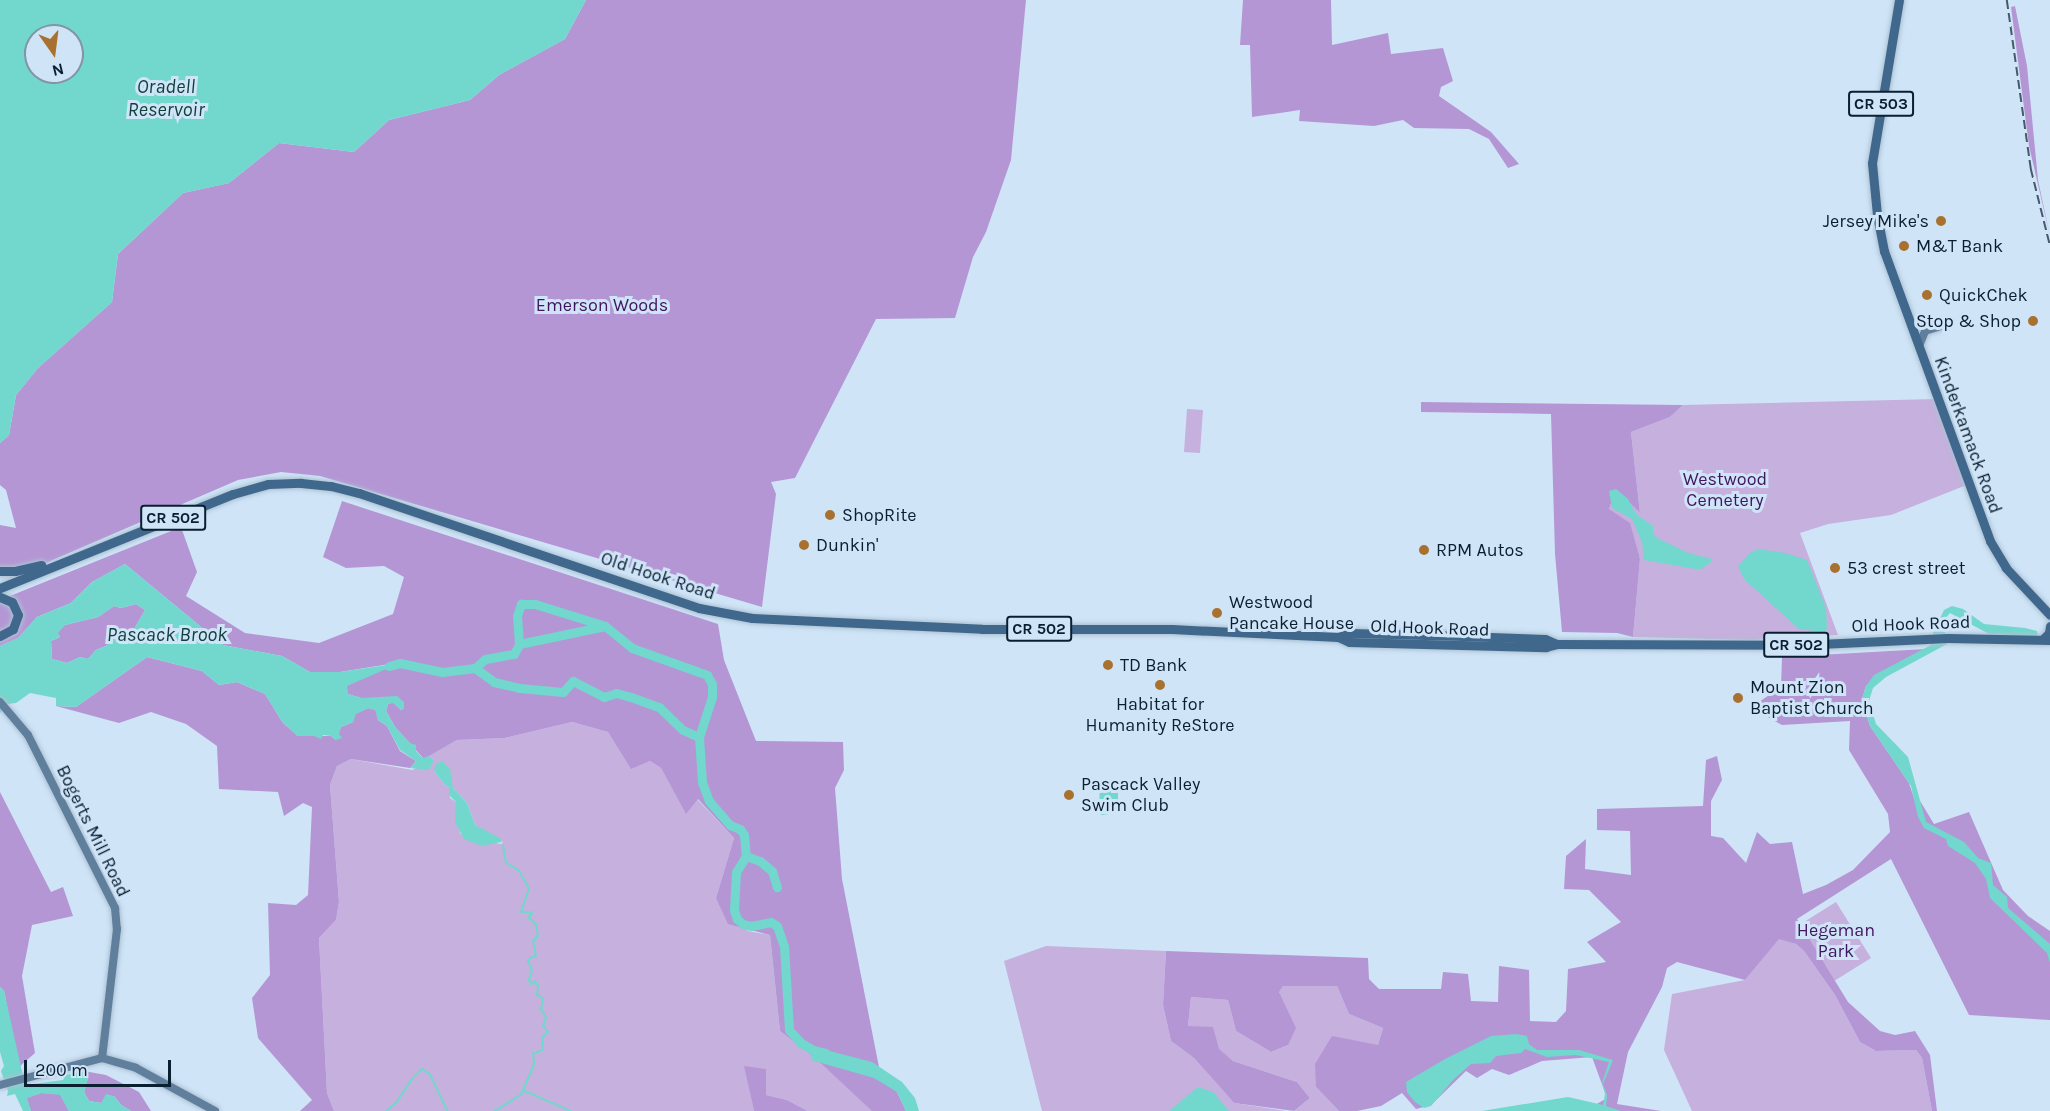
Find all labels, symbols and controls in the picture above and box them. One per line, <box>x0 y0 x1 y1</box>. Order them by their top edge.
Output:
north arrow <box>24 24 84 84</box>
text: N <box>50 59 66 81</box>
water label: Oradell Reservoir <box>128 74 204 121</box>
road number: CR 503 <box>1848 91 1914 117</box>
place label: Jersey Mike's <box>1823 210 1929 232</box>
marker: Jersey Mike's <box>1934 214 1948 228</box>
place label: M&T Bank <box>1916 235 2003 257</box>
marker: M&T Bank <box>1897 239 1911 253</box>
place label: QuickChek <box>1939 284 2028 306</box>
marker: QuickChek <box>1920 288 1934 302</box>
park label: Emerson Woods <box>536 294 668 316</box>
place label: Stop & Shop <box>1916 310 2021 332</box>
marker: Stop & Shop <box>2026 314 2040 328</box>
street label: Kinderkamack Road <box>1930 354 2006 516</box>
park label: Westwood Cemetery <box>1683 469 1767 512</box>
place label: ShopRite <box>842 504 917 526</box>
road number: CR 502 <box>140 505 206 531</box>
marker: ShopRite <box>823 508 837 522</box>
place label: Dunkin' <box>816 534 878 556</box>
marker: Dunkin' <box>797 538 811 552</box>
place label: RPM Autos <box>1436 539 1524 561</box>
marker: RPM Autos <box>1417 543 1431 557</box>
street label: Old Hook Road <box>598 547 718 605</box>
place label: 53 crest street <box>1847 557 1966 579</box>
marker: 53 crest street <box>1828 561 1842 575</box>
place label: Westwood Pancake House <box>1229 592 1354 634</box>
marker: Westwood Pancake House <box>1210 606 1224 620</box>
street label: Old Hook Road <box>1851 611 1971 637</box>
street label: Old Hook Road <box>1370 615 1490 641</box>
road number: CR 502 <box>1006 616 1072 642</box>
water label: Pascack Brook <box>107 622 227 646</box>
road number: CR 502 <box>1763 632 1829 658</box>
place label: TD Bank <box>1120 654 1187 676</box>
marker: TD Bank <box>1101 658 1115 672</box>
place label: Mount Zion Baptist Church <box>1750 677 1874 720</box>
marker: Habitat for Humanity ReStore <box>1153 678 1167 692</box>
marker: Mount Zion Baptist Church <box>1731 691 1745 705</box>
place label: Habitat for Humanity ReStore <box>1086 694 1234 736</box>
street label: Bogerts Mill Road <box>52 762 134 900</box>
place label: Pascack Valley Swim Club <box>1081 774 1200 816</box>
marker: Pascack Valley Swim Club <box>1062 788 1076 802</box>
park label: Hegeman Park <box>1797 920 1875 962</box>
scale bar <box>27 1048 174 1086</box>
text: 200 m <box>35 1059 88 1081</box>

